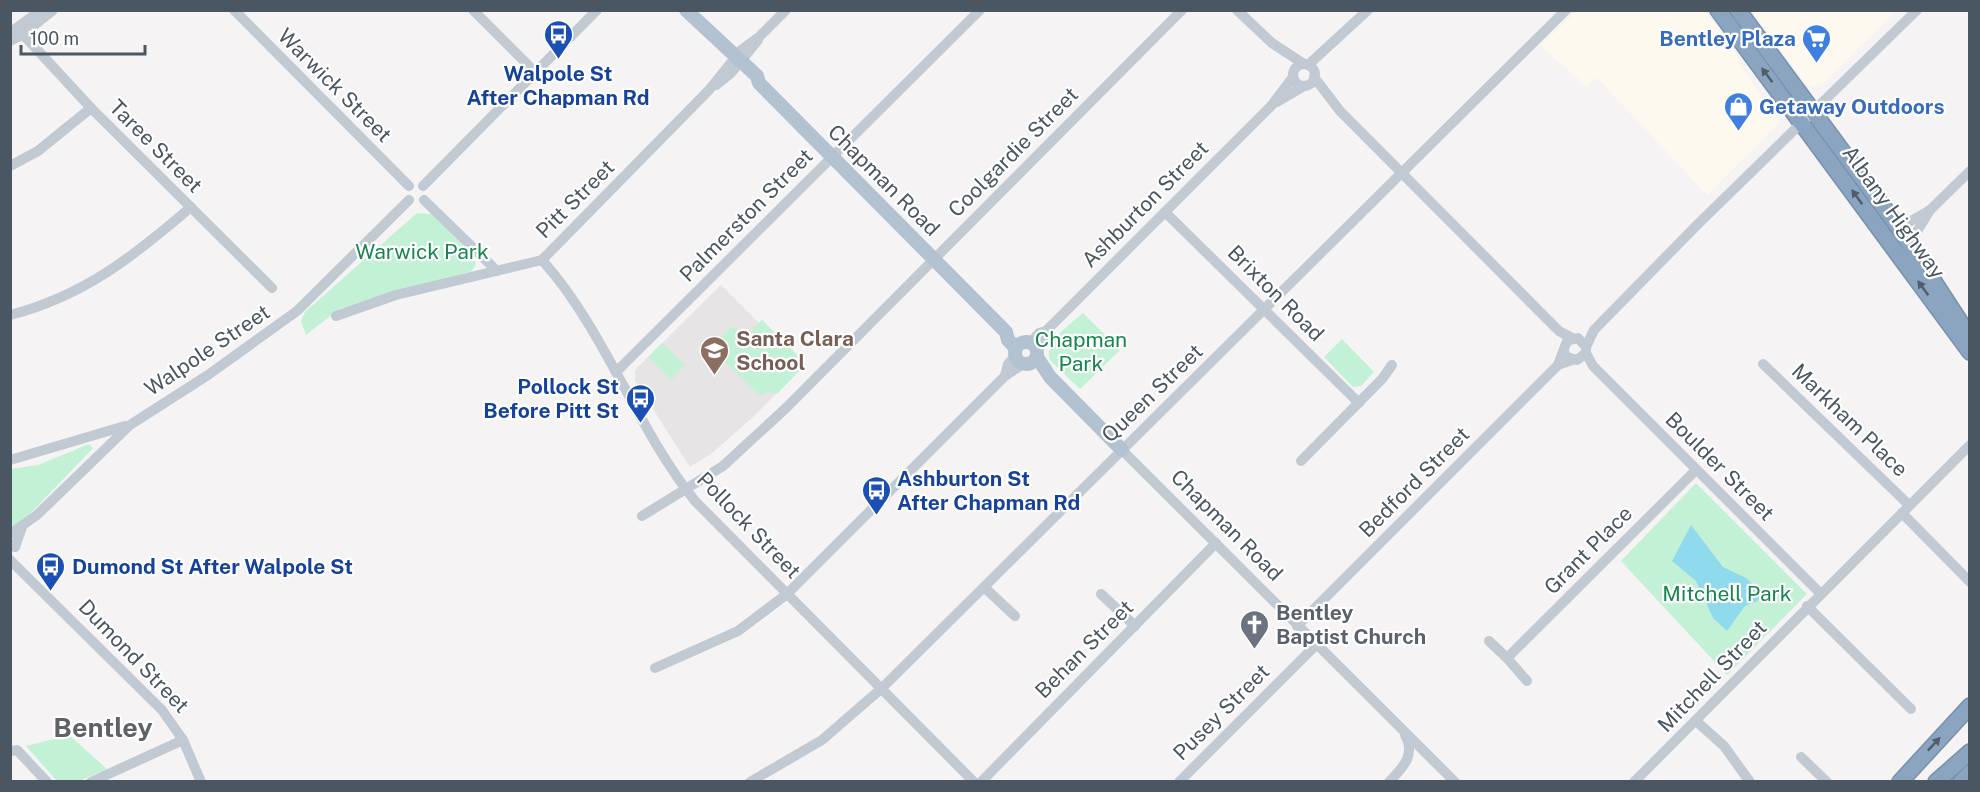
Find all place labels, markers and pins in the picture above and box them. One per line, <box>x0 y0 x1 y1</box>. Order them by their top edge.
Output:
bus stop icon: Walpole St After Chapman Rd <box>542 18 574 60</box>
supermarket icon: Bentley Plaza <box>1801 22 1833 64</box>
place label: Bentley Plaza <box>1659 26 1796 51</box>
place label: Walpole St After Chapman Rd <box>466 61 650 110</box>
shop icon: Getaway Outdoors <box>1722 90 1754 132</box>
place label: Getaway Outdoors <box>1759 94 1945 119</box>
place label: Santa Clara School <box>736 326 854 375</box>
school or university icon: Santa Clara School <box>699 334 731 376</box>
place label: Pollock St Before Pitt St <box>483 374 619 423</box>
bus stop icon: Pollock St Before Pitt St <box>624 382 656 424</box>
place label: Ashburton St After Chapman Rd <box>897 466 1080 515</box>
bus stop icon: Ashburton St After Chapman Rd <box>860 474 892 516</box>
bus stop icon: Dumond St After Walpole St <box>35 550 67 592</box>
place label: Dumond St After Walpole St <box>72 554 353 579</box>
place label: Bentley Baptist Church <box>1276 600 1426 649</box>
church icon: Bentley Baptist Church <box>1239 608 1271 650</box>

